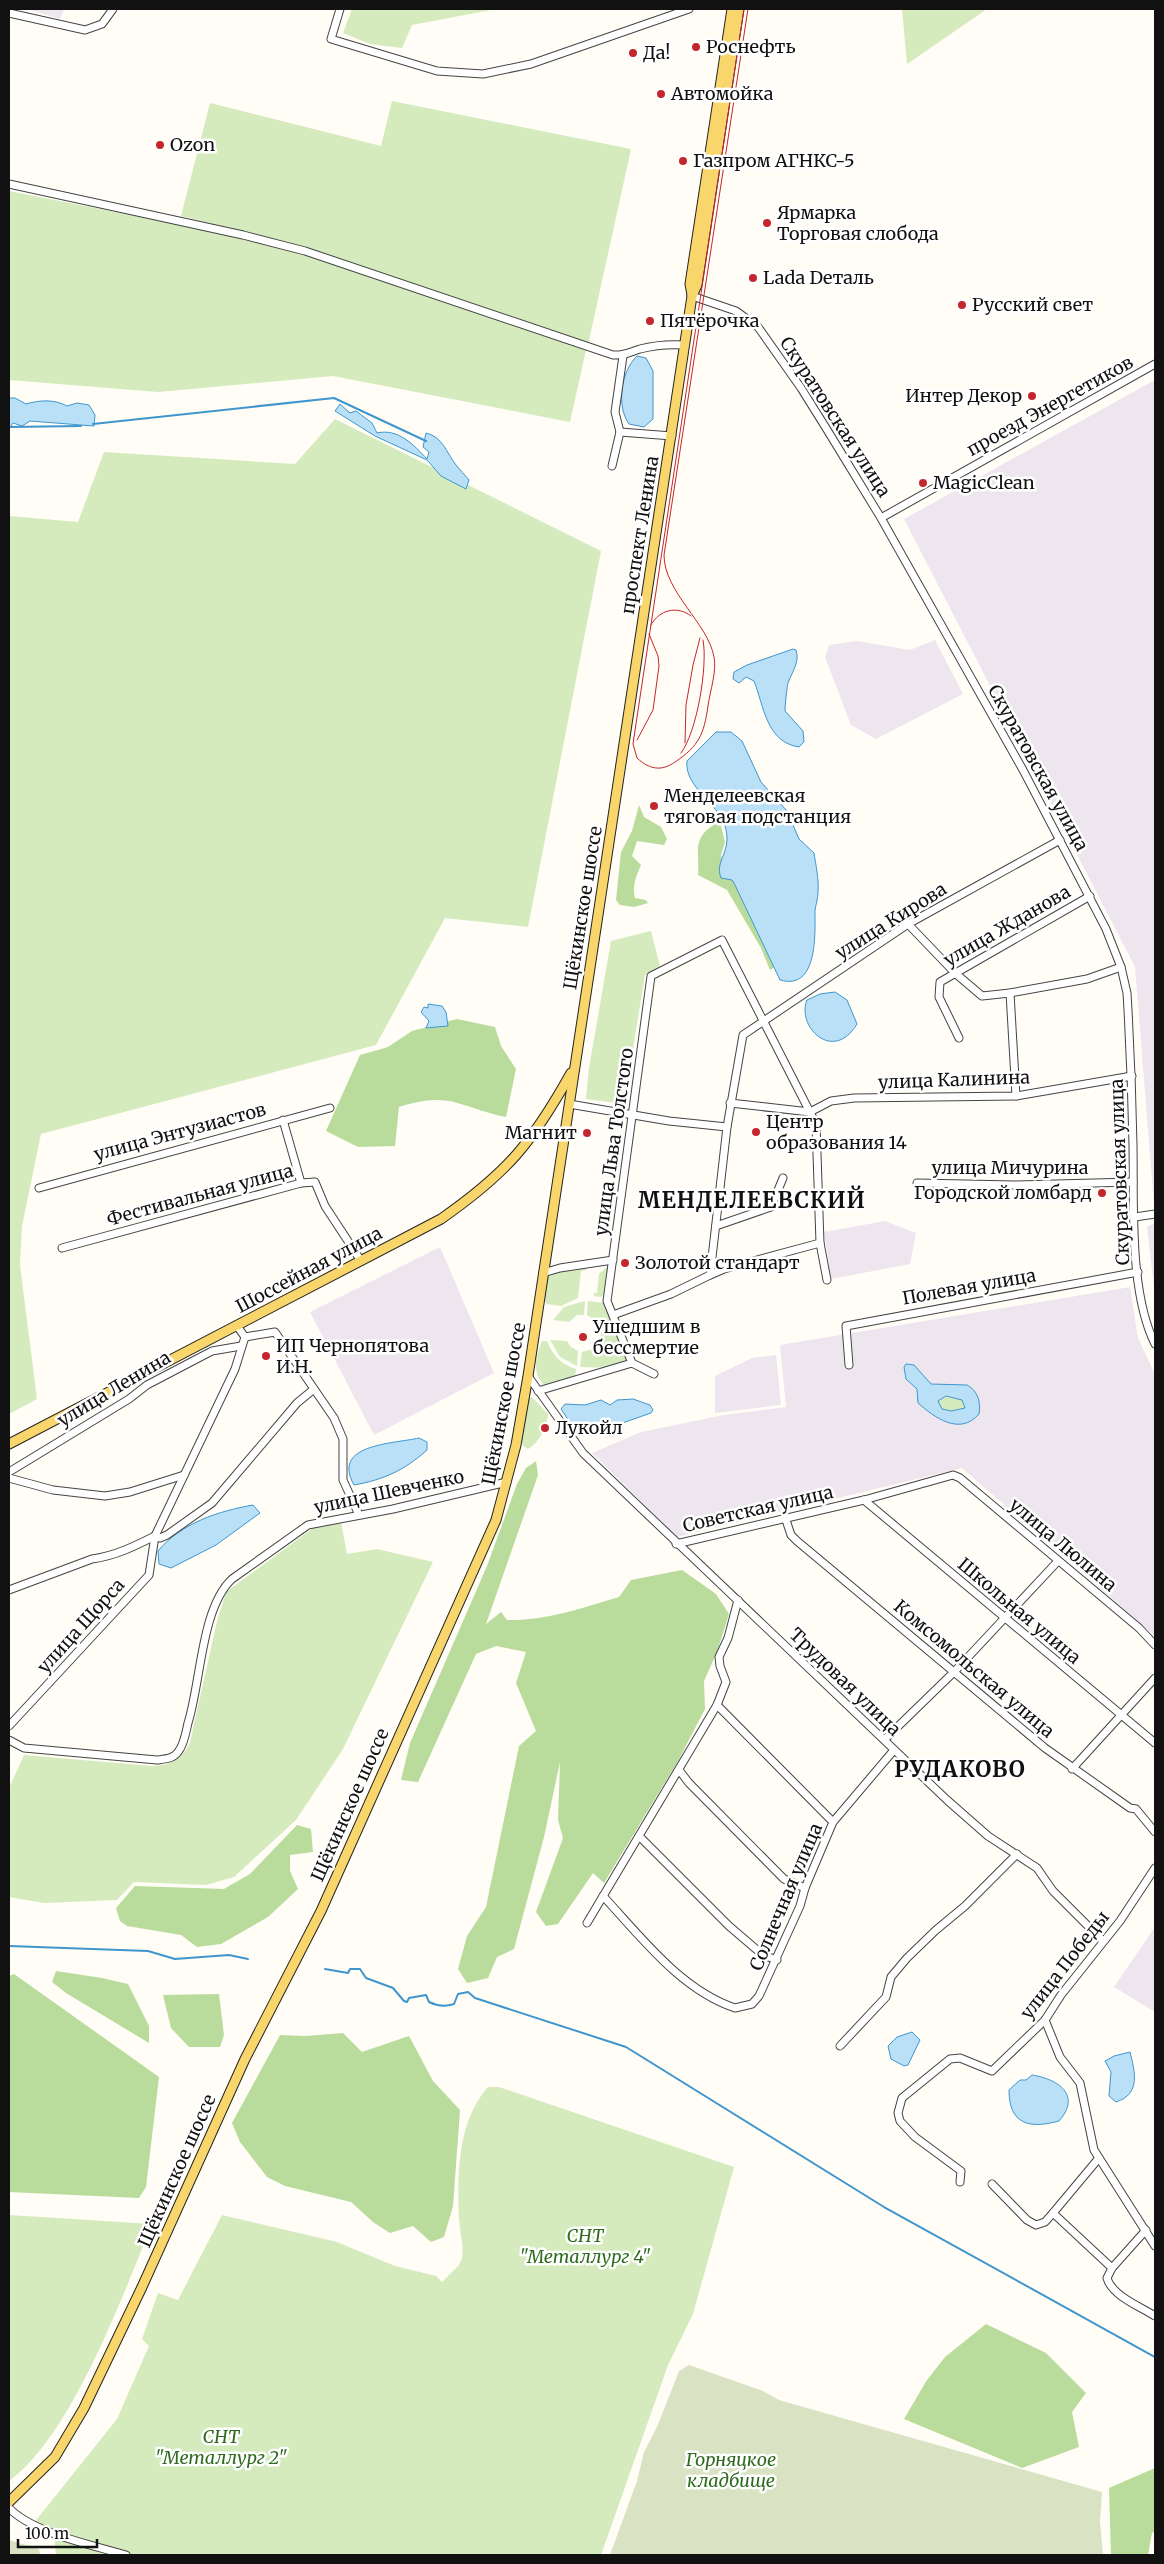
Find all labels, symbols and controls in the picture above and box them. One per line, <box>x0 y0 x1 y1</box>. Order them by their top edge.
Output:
place label: Роснефть <box>706 35 796 58</box>
place label: Да! <box>643 41 670 64</box>
marker: Роснефть <box>690 41 702 53</box>
marker: Да! <box>627 47 639 59</box>
place label: Автомойка <box>670 82 774 105</box>
marker: Автомойка <box>655 88 667 100</box>
place label: Ozon <box>170 133 215 156</box>
marker: Ozon <box>154 139 166 151</box>
place label: Газпром АГНКС-5 <box>693 149 855 172</box>
marker: Газпром АГНКС-5 <box>677 155 689 167</box>
place label: Ярмарка Торговая слобода <box>777 201 939 245</box>
marker: Ярмарка Торговая слобода <box>761 217 773 229</box>
place label: Lada Dеталь <box>763 266 874 289</box>
marker: Lada Dеталь <box>747 272 759 284</box>
place label: Русский свет <box>972 293 1093 316</box>
marker: Русский свет <box>956 299 968 311</box>
place label: Пятёрочка <box>660 309 760 332</box>
marker: Пятёрочка <box>644 315 656 327</box>
street label: Скуратовская улица <box>775 332 896 502</box>
street label: проезд Энергетиков <box>963 350 1137 461</box>
place label: Интер Декор <box>905 384 1022 407</box>
marker: Интер Декор <box>1026 390 1038 402</box>
street label: проспект Ленина <box>616 454 663 616</box>
place label: MagicClean <box>933 471 1035 494</box>
marker: MagicClean <box>917 477 929 489</box>
street label: Скуратовская улица <box>983 681 1094 855</box>
place label: Менделеевская тяговая подстанция <box>664 784 851 828</box>
marker: Менделеевская тяговая подстанция <box>648 800 660 812</box>
street label: Щёкинское шоссе <box>558 825 607 991</box>
street label: улица Кирова <box>831 877 951 964</box>
street label: улица Жданова <box>939 880 1075 971</box>
street label: улица Льва Толстого <box>589 1046 638 1237</box>
street label: улица Калинина <box>878 1065 1031 1094</box>
street label: Скуратовская улица <box>1105 1078 1134 1266</box>
street label: улица Энтузиастов <box>91 1097 269 1166</box>
place label: Центр образования 14 <box>766 1110 907 1154</box>
place label: Магнит <box>505 1121 577 1144</box>
marker: Центр образования 14 <box>750 1126 762 1138</box>
marker: Магнит <box>581 1127 593 1139</box>
street label: улица Мичурина <box>932 1156 1089 1179</box>
street label: Фестивальная улица <box>104 1158 296 1230</box>
place label: Городской ломбард <box>914 1181 1092 1204</box>
district label: МЕНДЕЛЕЕВСКИЙ <box>638 1185 866 1214</box>
marker: Городской ломбард <box>1096 1187 1108 1199</box>
street label: Шоссейная улица <box>232 1221 386 1318</box>
place label: Золотой стандарт <box>635 1251 800 1274</box>
marker: Золотой стандарт <box>619 1257 631 1269</box>
street label: Полевая улица <box>900 1263 1038 1310</box>
place label: Ушедшим в бессмертие <box>592 1315 701 1359</box>
street label: Щёкинское шоссе <box>476 1321 531 1487</box>
marker: Ушедшим в бессмертие <box>577 1331 589 1343</box>
place label: ИП Чернопятова И.Н. <box>276 1334 429 1378</box>
street label: улица Ленина <box>53 1346 175 1431</box>
marker: ИП Чернопятова И.Н. <box>260 1350 272 1362</box>
place label: Лукойл <box>555 1416 623 1439</box>
marker: Лукойл <box>539 1422 551 1434</box>
street label: улица Шевченко <box>312 1464 466 1519</box>
street label: Советская улица <box>680 1480 836 1537</box>
street label: улица Люлина <box>1005 1493 1122 1597</box>
street label: Школьная улица <box>953 1552 1086 1669</box>
street label: улица Щорса <box>32 1573 129 1678</box>
street label: Комсомольская улица <box>889 1595 1060 1743</box>
street label: Трудовая улица <box>785 1623 906 1741</box>
street label: Щёкинское шоссе <box>305 1725 394 1885</box>
district label: РУДАКОВО <box>894 1755 1026 1783</box>
street label: Солнечная улица <box>744 1819 827 1974</box>
street label: улица Победы <box>1015 1906 1114 2023</box>
street label: Щёкинское шоссе <box>132 2091 221 2251</box>
park label: СНТ "Металлург 4" <box>519 2224 651 2268</box>
park label: СНТ "Металлург 2" <box>155 2425 287 2469</box>
park label: Горняцкое кладбище <box>686 2448 776 2492</box>
scale bar <box>18 2516 96 2548</box>
text: 100 m <box>25 2524 69 2543</box>

